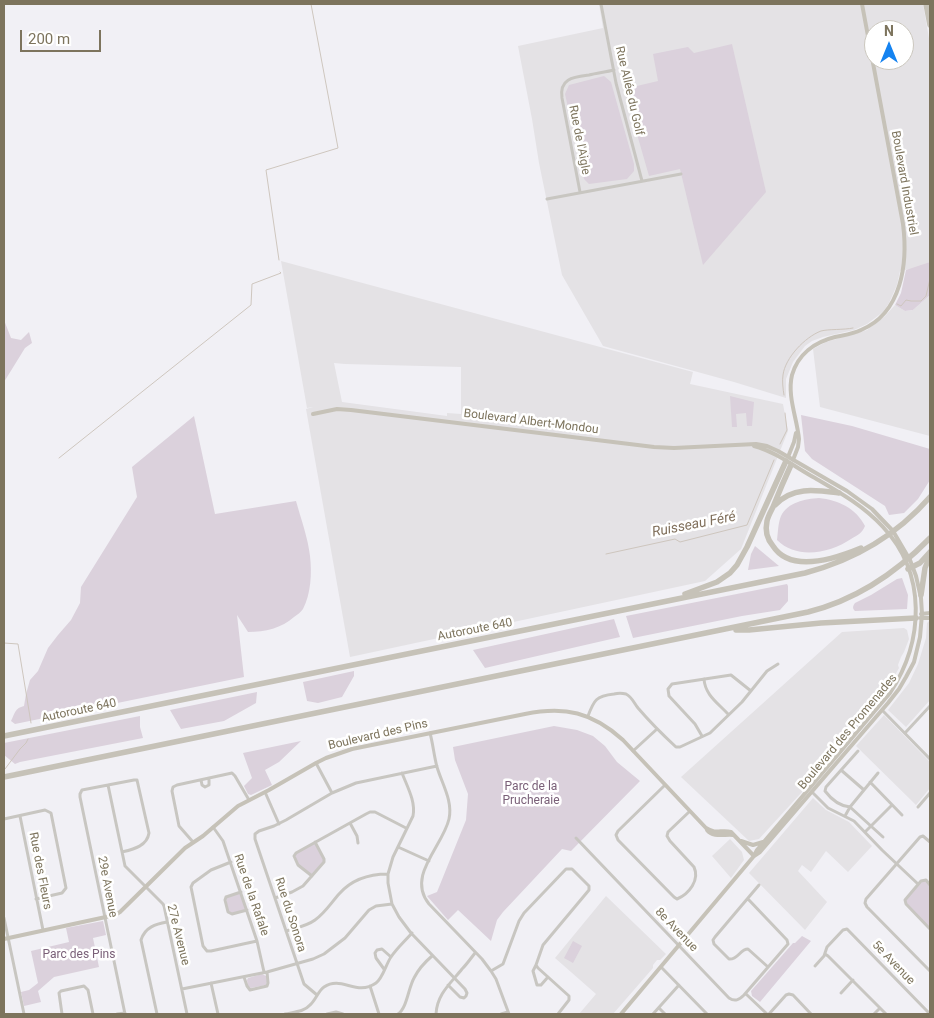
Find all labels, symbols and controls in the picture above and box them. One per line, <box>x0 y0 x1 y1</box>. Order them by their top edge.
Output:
scale bar <box>22 20 104 52</box>
north arrow <box>864 20 914 70</box>
text: N <box>884 23 894 39</box>
text: 200 m <box>28 30 70 48</box>
street label: Rue Allée du Golf <box>612 45 646 137</box>
street label: Rue de l'Aigle <box>565 104 593 176</box>
street label: Boulevard Industriel <box>888 130 920 236</box>
street label: Boulevard Albert-Mondou <box>463 407 599 437</box>
water label: Ruisseau Féré <box>651 509 737 541</box>
street label: Autoroute 640 <box>436 616 514 644</box>
street label: Boulevard des Promenades <box>796 671 900 793</box>
street label: Autoroute 640 <box>40 696 118 726</box>
street label: Boulevard des Pins <box>327 717 429 753</box>
park label: Parc de la Prucheraie <box>502 780 560 808</box>
street label: Rue des Fleurs <box>25 831 55 911</box>
street label: Rue de la Rafale <box>230 852 272 938</box>
street label: 29e Avenue <box>94 855 120 919</box>
street label: Rue du Sonora <box>271 876 309 954</box>
street label: 27e Avenue <box>164 903 192 967</box>
street label: 8e Avenue <box>652 905 700 955</box>
street label: 5e Avenue <box>869 938 917 988</box>
park label: Parc des Pins <box>43 948 115 962</box>

